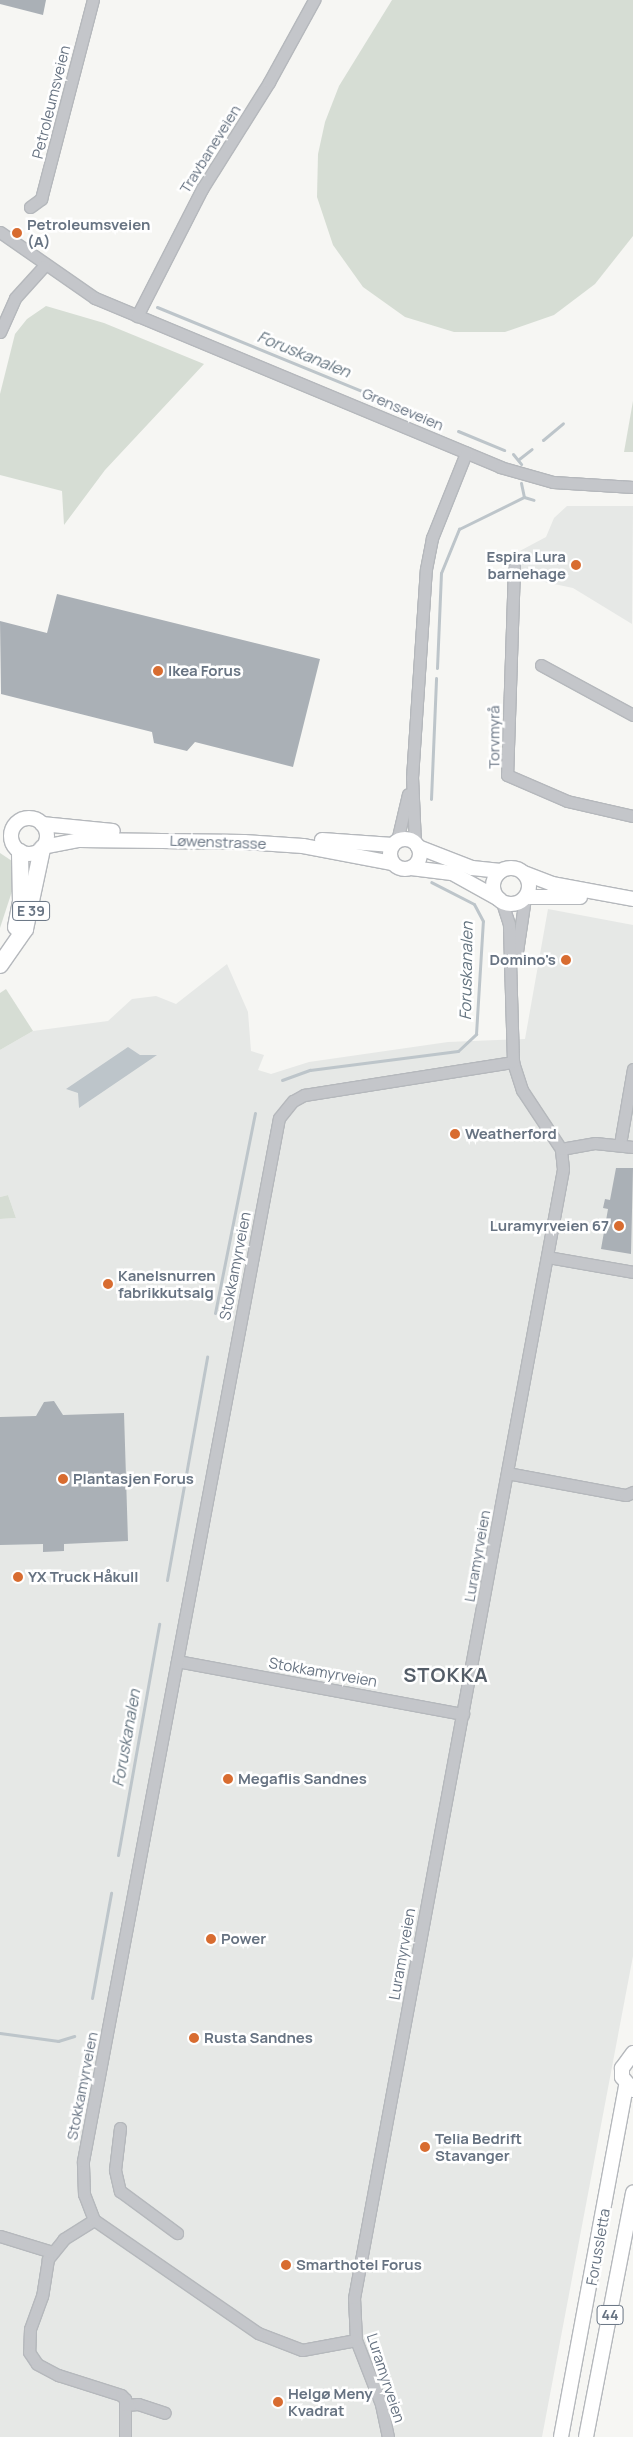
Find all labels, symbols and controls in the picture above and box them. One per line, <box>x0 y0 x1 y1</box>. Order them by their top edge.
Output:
street label: Petroleumsveien <box>28 43 74 161</box>
street label: Travbaneveien <box>176 102 244 196</box>
place label: Petroleumsveien (A) <box>27 215 150 250</box>
marker: Petroleumsveien (A) <box>11 227 23 239</box>
water label: Foruskanalen <box>255 327 353 381</box>
street label: Grenseveien <box>360 384 446 434</box>
place label: Espira Lura barnehage <box>486 547 566 582</box>
marker: Espira Lura barnehage <box>570 559 582 571</box>
place label: Ikea Forus <box>168 662 241 680</box>
marker: Ikea Forus <box>152 665 164 677</box>
street label: Torvmyrå <box>485 705 503 769</box>
street label: Løwenstrasse <box>169 831 267 853</box>
road number: E 39 <box>11 899 51 922</box>
water label: Foruskanalen <box>456 922 476 1020</box>
place label: Domino's <box>490 951 556 969</box>
marker: Domino's <box>560 954 572 966</box>
place label: Weatherford <box>465 1125 557 1143</box>
marker: Weatherford <box>449 1128 461 1140</box>
street label: Stokkamyrveien <box>216 1210 254 1322</box>
place label: Luramyrveien 67 <box>490 1217 609 1235</box>
marker: Luramyrveien 67 <box>613 1220 625 1232</box>
place label: Kanelsnurren fabrikkutsalg <box>118 1266 216 1301</box>
marker: Kanelsnurren fabrikkutsalg <box>102 1278 114 1290</box>
place label: Plantasjen Forus <box>73 1470 194 1488</box>
marker: Plantasjen Forus <box>57 1473 69 1485</box>
street label: Luramyrveien <box>460 1509 494 1603</box>
place label: YX Truck Håkull <box>28 1568 138 1586</box>
marker: YX Truck Håkull <box>12 1571 24 1583</box>
street label: Stokkamyrveien <box>267 1654 379 1690</box>
district label: STOKKA <box>402 1662 490 1686</box>
water label: Foruskanalen <box>108 1688 144 1788</box>
place label: Megaflis Sandnes <box>238 1770 367 1788</box>
marker: Megaflis Sandnes <box>222 1773 234 1785</box>
street label: Luramyrveien <box>385 1907 419 2001</box>
place label: Power <box>221 1930 266 1948</box>
marker: Power <box>205 1933 217 1945</box>
place label: Rusta Sandnes <box>204 2029 313 2047</box>
street label: Stokkamyrveien <box>63 2030 101 2142</box>
marker: Rusta Sandnes <box>188 2032 200 2044</box>
place label: Telia Bedrift Stavanger <box>435 2129 522 2164</box>
marker: Telia Bedrift Stavanger <box>419 2141 431 2153</box>
street label: Forussletta <box>582 2207 614 2287</box>
place label: Smarthotel Forus <box>296 2256 422 2274</box>
marker: Smarthotel Forus <box>280 2259 292 2271</box>
road number: 44 <box>596 2304 624 2326</box>
street label: Luramyrveien <box>363 2331 409 2425</box>
place label: Helgø Meny Kvadrat <box>288 2384 373 2419</box>
marker: Helgø Meny Kvadrat <box>272 2396 284 2408</box>

